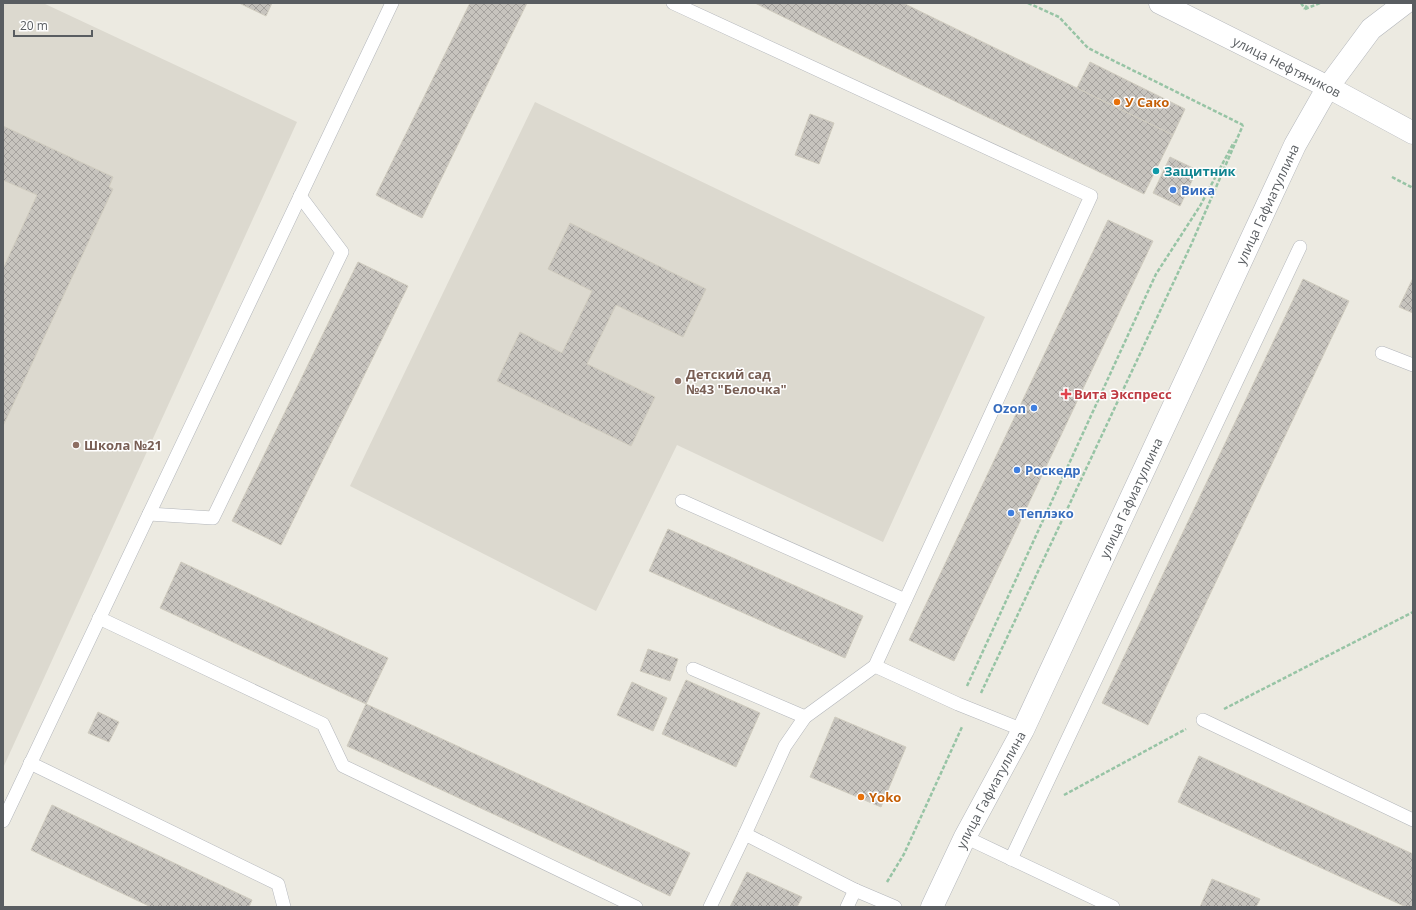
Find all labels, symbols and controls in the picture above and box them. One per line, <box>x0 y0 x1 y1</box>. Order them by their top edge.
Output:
scale bar <box>14 12 92 38</box>
text: 20 m <box>20 17 48 34</box>
street label: улица Нефтяников <box>1230 32 1344 101</box>
place label: У Сако <box>1125 93 1169 111</box>
marker: У Сако <box>1112 97 1122 107</box>
street label: улица Гафиатуллина <box>1232 141 1303 267</box>
place label: Защитник <box>1164 162 1237 180</box>
marker: Защитник <box>1151 166 1161 176</box>
place label: Вика <box>1181 181 1215 199</box>
marker: Вика <box>1168 185 1178 195</box>
place label: Детский сад №43 "Белочка" <box>686 365 787 398</box>
marker: Детский сад №43 "Белочка" <box>673 376 683 386</box>
place label: Вита Экспресс <box>1074 385 1172 403</box>
marker: Вита Экспресс <box>1061 389 1071 399</box>
place label: Ozon <box>993 399 1026 417</box>
marker: Ozon <box>1029 403 1039 413</box>
street label: улица Гафиатуллина <box>1095 435 1167 561</box>
place label: Школа №21 <box>84 436 162 454</box>
marker: Школа №21 <box>71 440 81 450</box>
place label: Роскедр <box>1025 461 1081 479</box>
marker: Роскедр <box>1012 465 1022 475</box>
place label: Теплэко <box>1019 504 1074 522</box>
marker: Теплэко <box>1006 508 1016 518</box>
street label: улица Гафиатуллина <box>952 728 1030 852</box>
place label: Yoko <box>869 788 901 806</box>
marker: Yoko <box>856 792 866 802</box>

